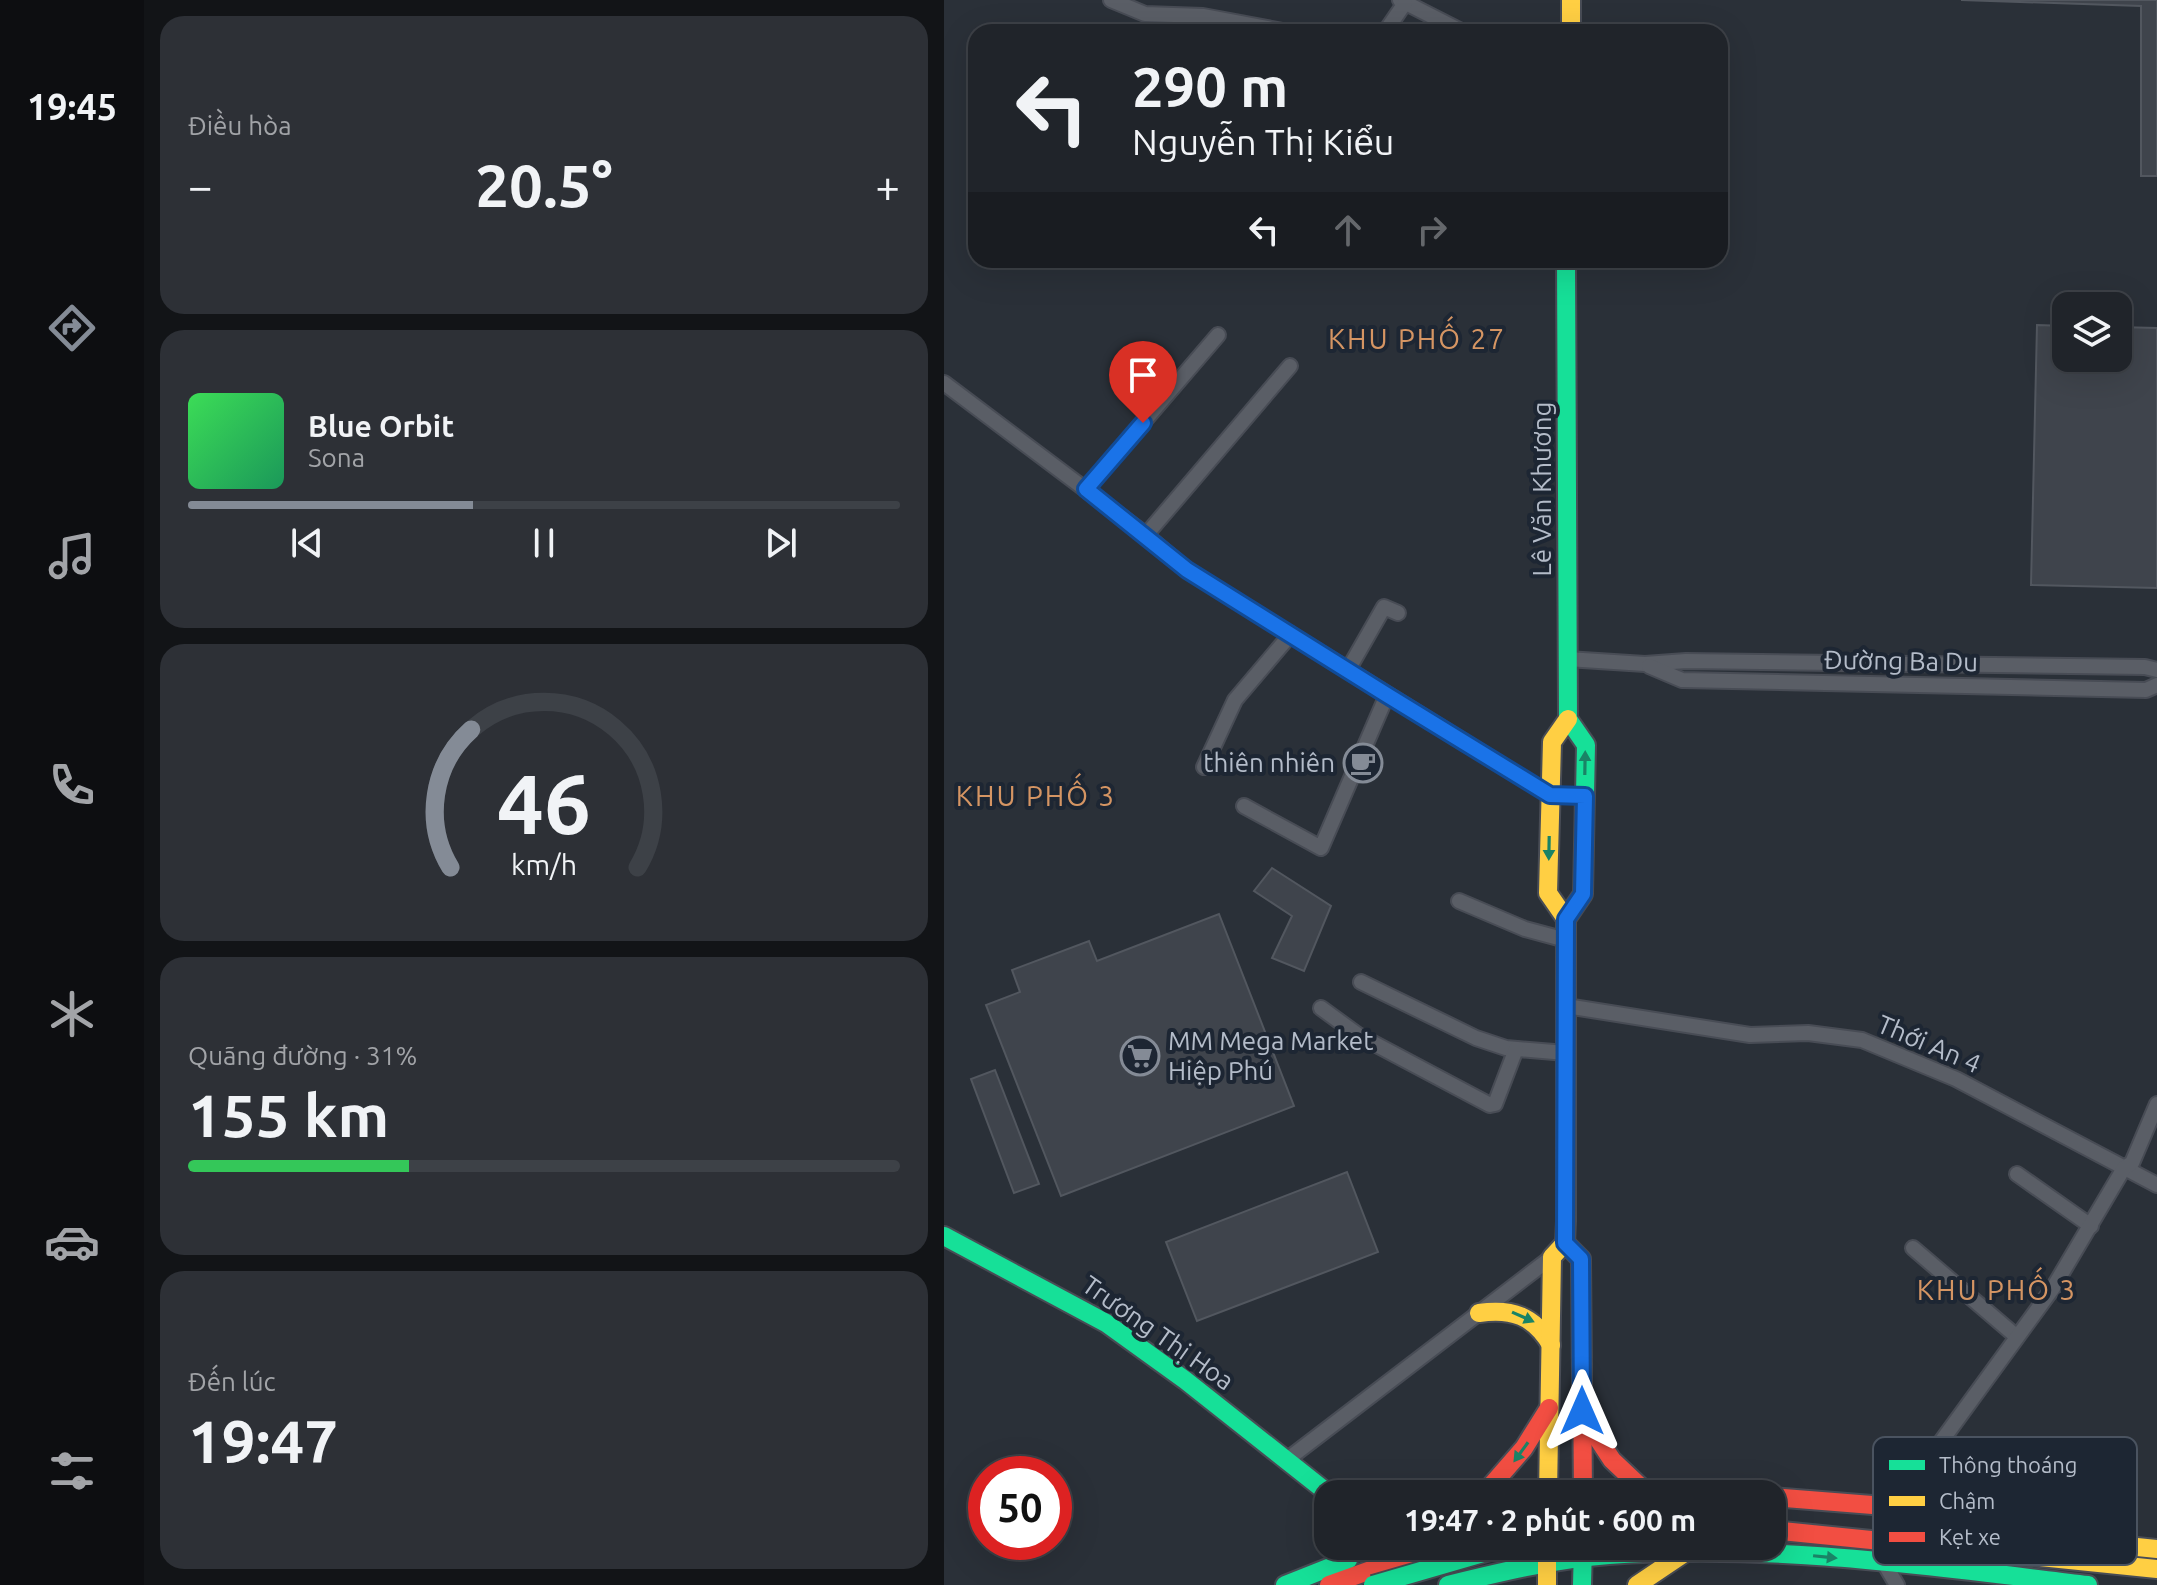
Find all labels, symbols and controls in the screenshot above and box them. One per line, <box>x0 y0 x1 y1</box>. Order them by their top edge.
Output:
text: 290 m <box>1132 55 1288 118</box>
icon: left <box>1000 56 1104 160</box>
text: 19:45 <box>27 86 117 127</box>
text: Điều hòa <box>188 111 292 140</box>
text: Nguyễn Thị Kiểu <box>1132 121 1394 162</box>
text: 20.5° <box>475 151 613 218</box>
text: − <box>188 161 213 210</box>
text: + <box>875 161 900 210</box>
icon: left <box>1242 208 1286 252</box>
icon: ahead <box>1326 208 1370 252</box>
icon: right <box>1410 208 1454 252</box>
map controls <box>2052 292 2132 372</box>
button: layers <box>2052 292 2132 372</box>
icon: directions <box>44 300 100 356</box>
district label: KHU PHỐ 27 <box>1328 316 1506 354</box>
pin <box>1109 341 1177 423</box>
icon: arrive <box>1121 353 1165 397</box>
street label: Lê Văn Khương <box>1527 402 1556 576</box>
text: Blue Orbit <box>308 409 454 443</box>
text: Sona <box>308 443 365 472</box>
icon: previous <box>285 521 329 565</box>
icon: pause <box>522 521 566 565</box>
icon: next <box>759 521 803 565</box>
icon: music <box>44 528 100 584</box>
street label: Đường Ba Du <box>1824 645 1978 676</box>
cafe icon: thiên nhiên <box>1342 742 1384 784</box>
place label: thiên nhiên <box>1203 748 1335 777</box>
one-way arrow <box>1579 750 1592 775</box>
text: 46 <box>497 756 591 850</box>
icon: phone <box>44 757 100 813</box>
district label: KHU PHỐ 3 <box>956 773 1116 811</box>
one-way arrow <box>1543 836 1556 861</box>
text: km/h <box>511 849 577 881</box>
icon: climate <box>44 986 100 1042</box>
street label: Thới An 4 <box>1873 1009 1985 1078</box>
place label: MM Mega Market Hiệp Phú <box>1168 1026 1373 1085</box>
supermarket icon: MM Mega Market Hiệp Phú <box>1119 1035 1161 1077</box>
text: Quãng đường · 31% <box>188 1041 417 1070</box>
text: 155 km <box>188 1081 389 1148</box>
icon: car <box>44 1214 100 1270</box>
district label: KHU PHỐ 3 <box>1917 1267 2077 1305</box>
street label: Trương Thị Hoa <box>1077 1270 1240 1396</box>
one-way arrow <box>1512 1310 1535 1323</box>
text: Đến lúc <box>188 1367 276 1396</box>
position arrow <box>1540 1369 1624 1453</box>
text: 19:47 <box>188 1407 338 1474</box>
legend <box>1873 1437 2137 1565</box>
one-way arrow <box>1513 1442 1529 1462</box>
icon: filters <box>44 1443 100 1499</box>
text: Thông thoáng <box>1939 1452 2078 1477</box>
speed limit sign: 50 <box>968 1456 1072 1560</box>
text: Chậm <box>1939 1488 1995 1513</box>
text: 19:47 · 2 phút · 600 m <box>1404 1503 1696 1537</box>
text: Kẹt xe <box>1939 1524 2001 1549</box>
one-way arrow <box>1813 1550 1838 1563</box>

